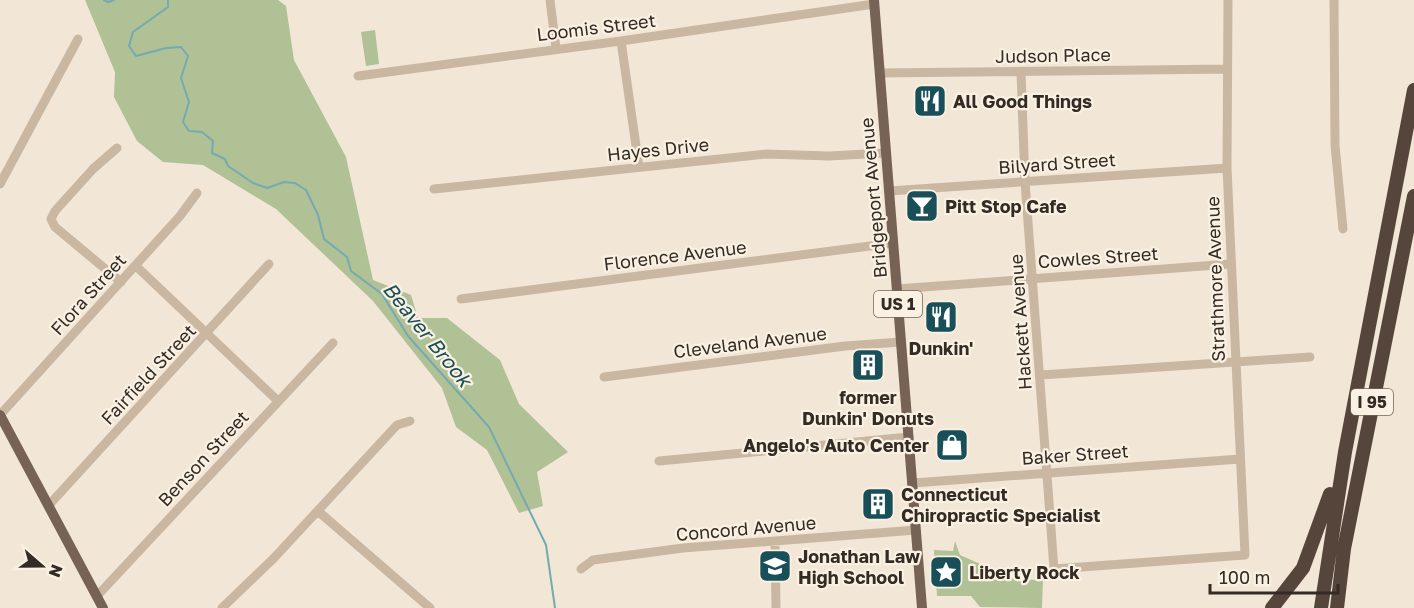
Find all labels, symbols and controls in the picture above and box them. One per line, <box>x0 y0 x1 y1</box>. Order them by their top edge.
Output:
street label: Loomis Street <box>535 9 657 45</box>
street label: Judson Place <box>995 43 1111 67</box>
restaurant icon: All Good Things <box>912 83 948 119</box>
place label: All Good Things <box>953 90 1092 112</box>
street label: Bridgeport Avenue <box>855 117 891 279</box>
street label: Hayes Drive <box>606 133 710 165</box>
street label: Bilyard Street <box>998 148 1116 178</box>
bar icon: Pitt Stop Cafe <box>904 188 940 224</box>
place label: Pitt Stop Cafe <box>945 195 1067 217</box>
street label: Strathmore Avenue <box>1201 196 1229 362</box>
street label: Florence Avenue <box>602 235 748 275</box>
street label: Cowles Street <box>1037 242 1159 272</box>
street label: Flora Street <box>46 249 130 339</box>
street label: Hackett Avenue <box>1004 253 1036 391</box>
water label: Beaver Brook <box>379 277 479 393</box>
road number: US 1 <box>874 291 922 317</box>
restaurant icon: Dunkin' <box>923 299 959 335</box>
street label: Fairfield Street <box>96 319 200 429</box>
street label: Cleveland Avenue <box>672 322 828 362</box>
place label: Dunkin' <box>909 337 973 359</box>
building icon: former Dunkin' Donuts <box>850 347 886 383</box>
place label: former Dunkin' Donuts <box>802 386 934 429</box>
road number: I 95 <box>1351 389 1393 415</box>
street label: Benson Street <box>153 406 253 510</box>
shop icon: Angelo's Auto Center <box>934 427 970 463</box>
place label: Angelo's Auto Center <box>743 434 929 456</box>
street label: Baker Street <box>1021 439 1129 469</box>
place label: Connecticut Chiropractic Specialist <box>901 483 1100 526</box>
building icon: Connecticut Chiropractic Specialist <box>860 486 896 522</box>
street label: Concord Avenue <box>675 511 817 545</box>
north arrow <box>12 536 72 596</box>
place label: Jonathan Law High School <box>798 545 920 588</box>
school or university icon: Jonathan Law High School <box>757 548 793 584</box>
place icon: Liberty Rock <box>928 554 964 590</box>
scale bar <box>1210 557 1338 595</box>
place label: Liberty Rock <box>969 561 1080 583</box>
text: N <box>45 562 68 580</box>
text: 100 m <box>1219 566 1270 588</box>

